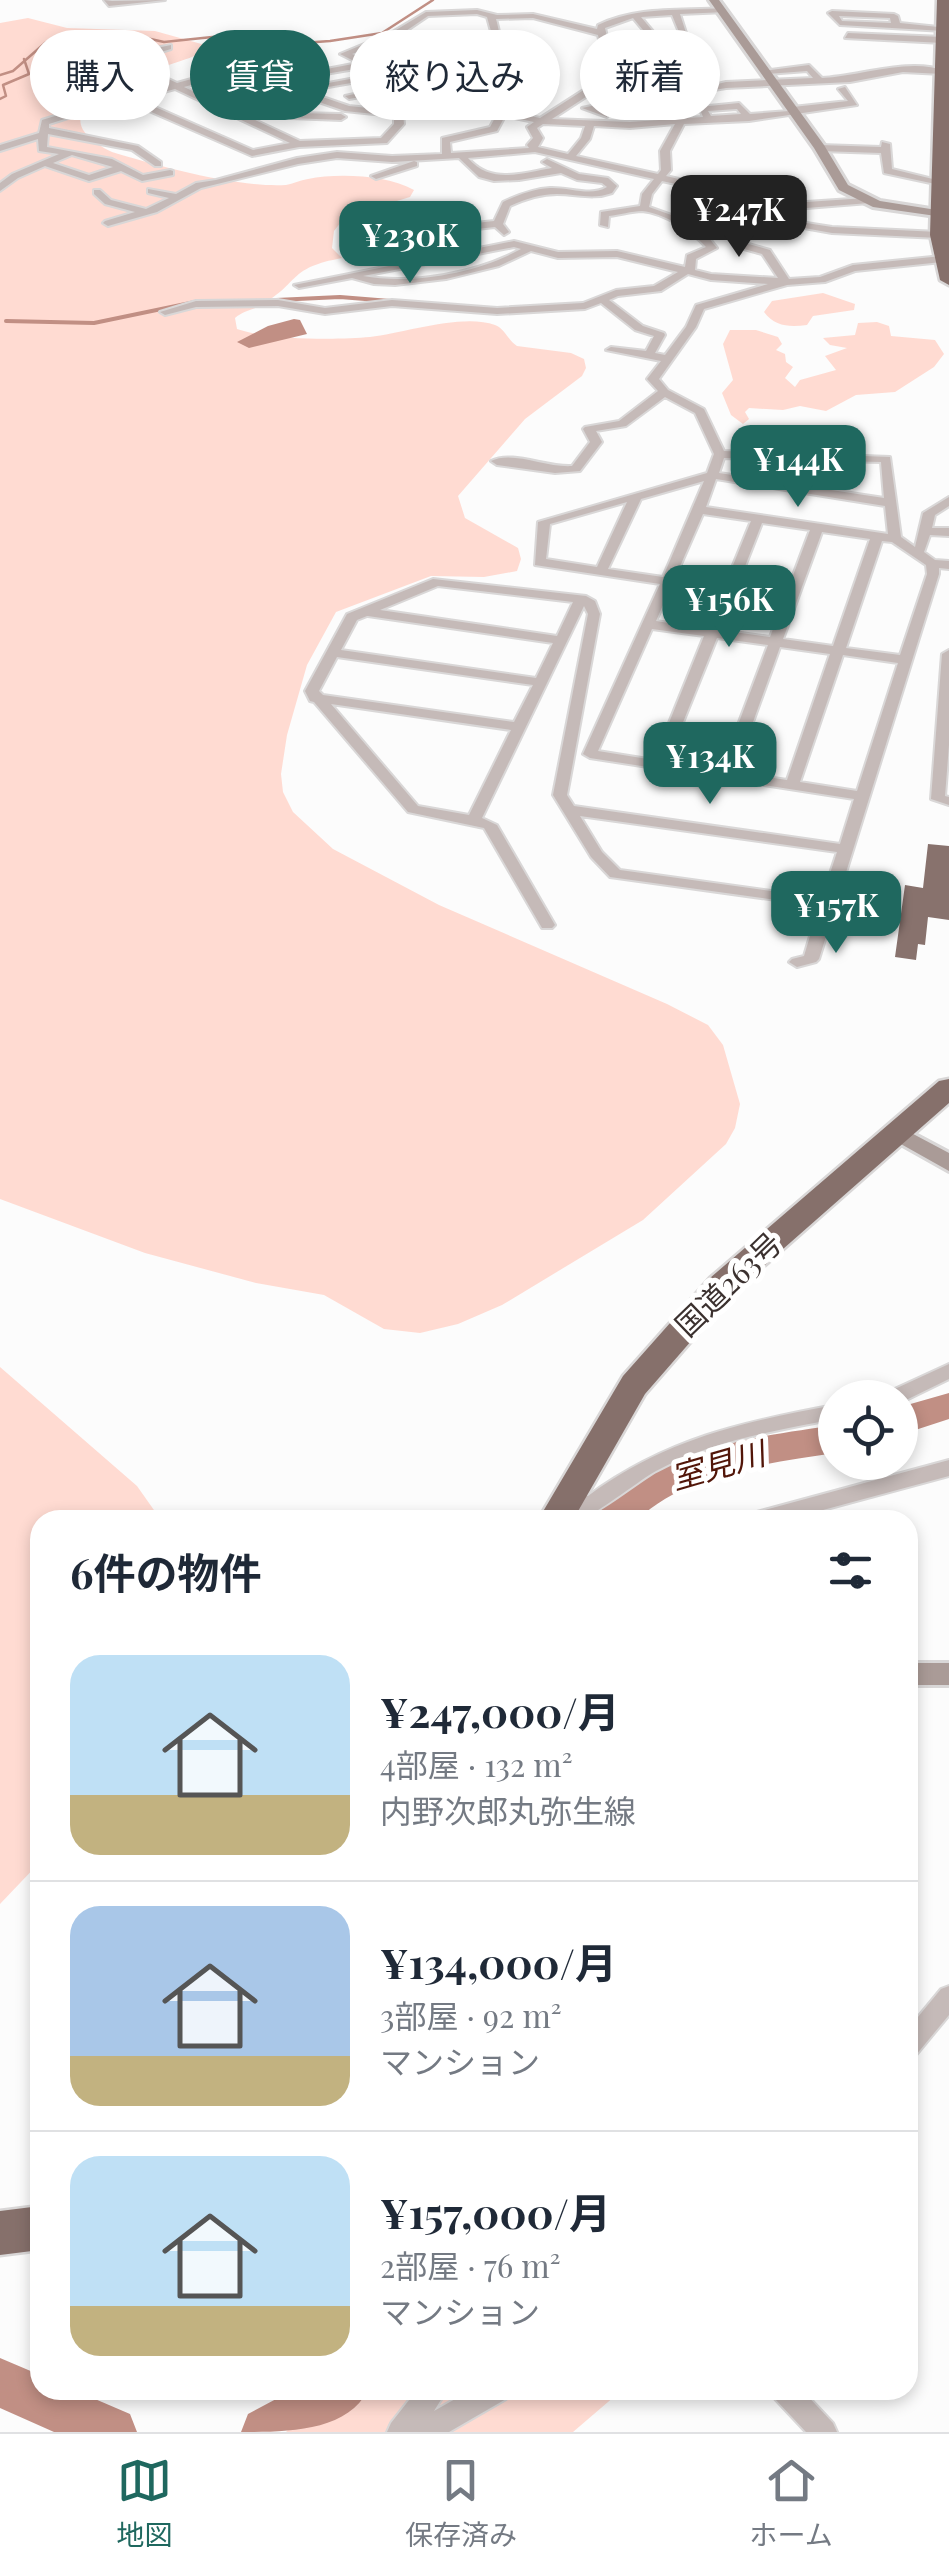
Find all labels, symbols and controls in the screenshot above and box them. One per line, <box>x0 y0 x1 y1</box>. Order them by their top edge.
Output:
chip: 購入 <box>30 30 170 120</box>
chip: 賃貸 <box>190 30 330 120</box>
chip: 絞り込み <box>350 30 560 120</box>
chip: 新着 <box>580 30 720 120</box>
pin: ¥247K <box>669 175 809 260</box>
text: ¥247K <box>693 186 785 229</box>
pin: ¥230K <box>340 201 480 286</box>
text: ¥230K <box>361 212 459 255</box>
pin: ¥144K <box>728 425 868 510</box>
text: ¥144K <box>753 436 843 479</box>
pin: ¥156K <box>659 565 799 650</box>
text: ¥156K <box>684 576 774 619</box>
pin: ¥134K <box>640 722 780 807</box>
text: ¥134K <box>665 733 755 776</box>
pin: ¥157K <box>766 871 906 956</box>
text: ¥157K <box>793 882 879 925</box>
street label: 国道263号 <box>666 1223 789 1344</box>
map controls <box>818 1380 918 1480</box>
button: locate <box>818 1380 918 1480</box>
water label: 室見川 <box>665 1429 772 1497</box>
icon: filters <box>823 1543 878 1598</box>
text: 6件の物件 <box>70 1544 262 1600</box>
text: ¥247,000/月 <box>380 1683 620 1739</box>
icon: home <box>150 1695 270 1815</box>
text: 4部屋 · 132 m² <box>380 1742 572 1785</box>
text: 内野次郎丸弥生線 <box>380 1788 636 1831</box>
text: ¥134,000/月 <box>380 1934 617 1990</box>
icon: home <box>150 1946 270 2066</box>
text: 3部屋 · 92 m² <box>380 1993 562 2036</box>
text: マンション <box>380 2039 540 2082</box>
text: ¥157,000/月 <box>380 2184 611 2240</box>
icon: home <box>150 2196 270 2316</box>
text: 2部屋 · 76 m² <box>380 2243 560 2286</box>
text: マンション <box>380 2289 540 2332</box>
tab: 地図 <box>116 2453 172 2553</box>
tab: 保存済み <box>405 2453 517 2553</box>
tab: ホーム <box>750 2453 833 2553</box>

